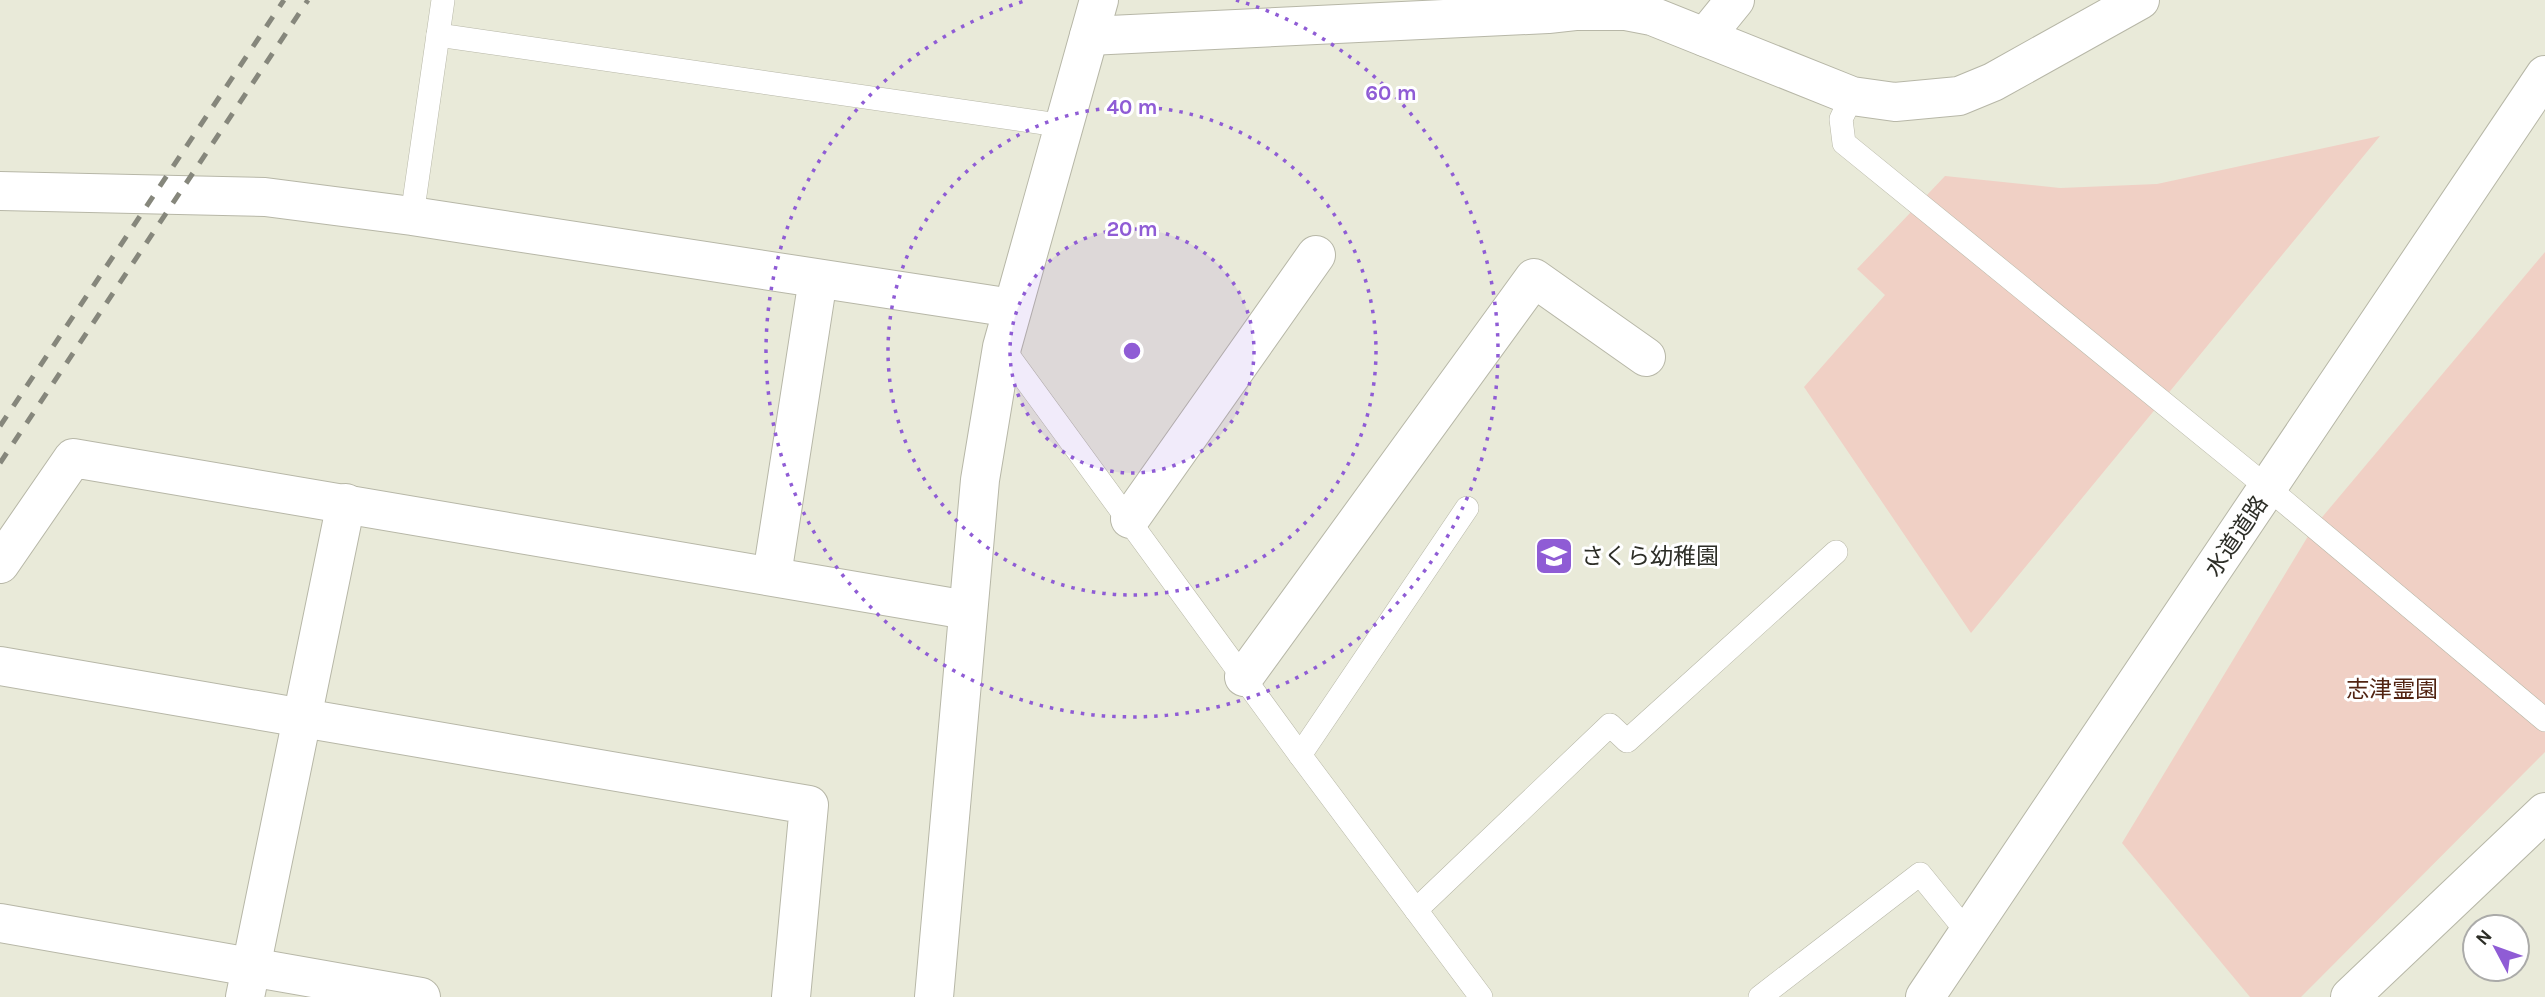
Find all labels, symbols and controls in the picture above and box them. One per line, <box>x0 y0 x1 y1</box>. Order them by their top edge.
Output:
text: 60 m <box>1365 81 1417 105</box>
text: 40 m <box>1106 95 1158 119</box>
text: 20 m <box>1106 217 1158 241</box>
centre of rings <box>1120 339 1144 363</box>
street label: 水道道路 <box>2199 491 2273 582</box>
school or university icon: さくら幼稚園 <box>1533 535 1575 577</box>
place label: さくら幼稚園 <box>1581 543 1719 570</box>
park label: 志津霊園 <box>2346 676 2438 703</box>
north arrow <box>2461 913 2531 983</box>
text: N <box>2471 925 2497 950</box>

